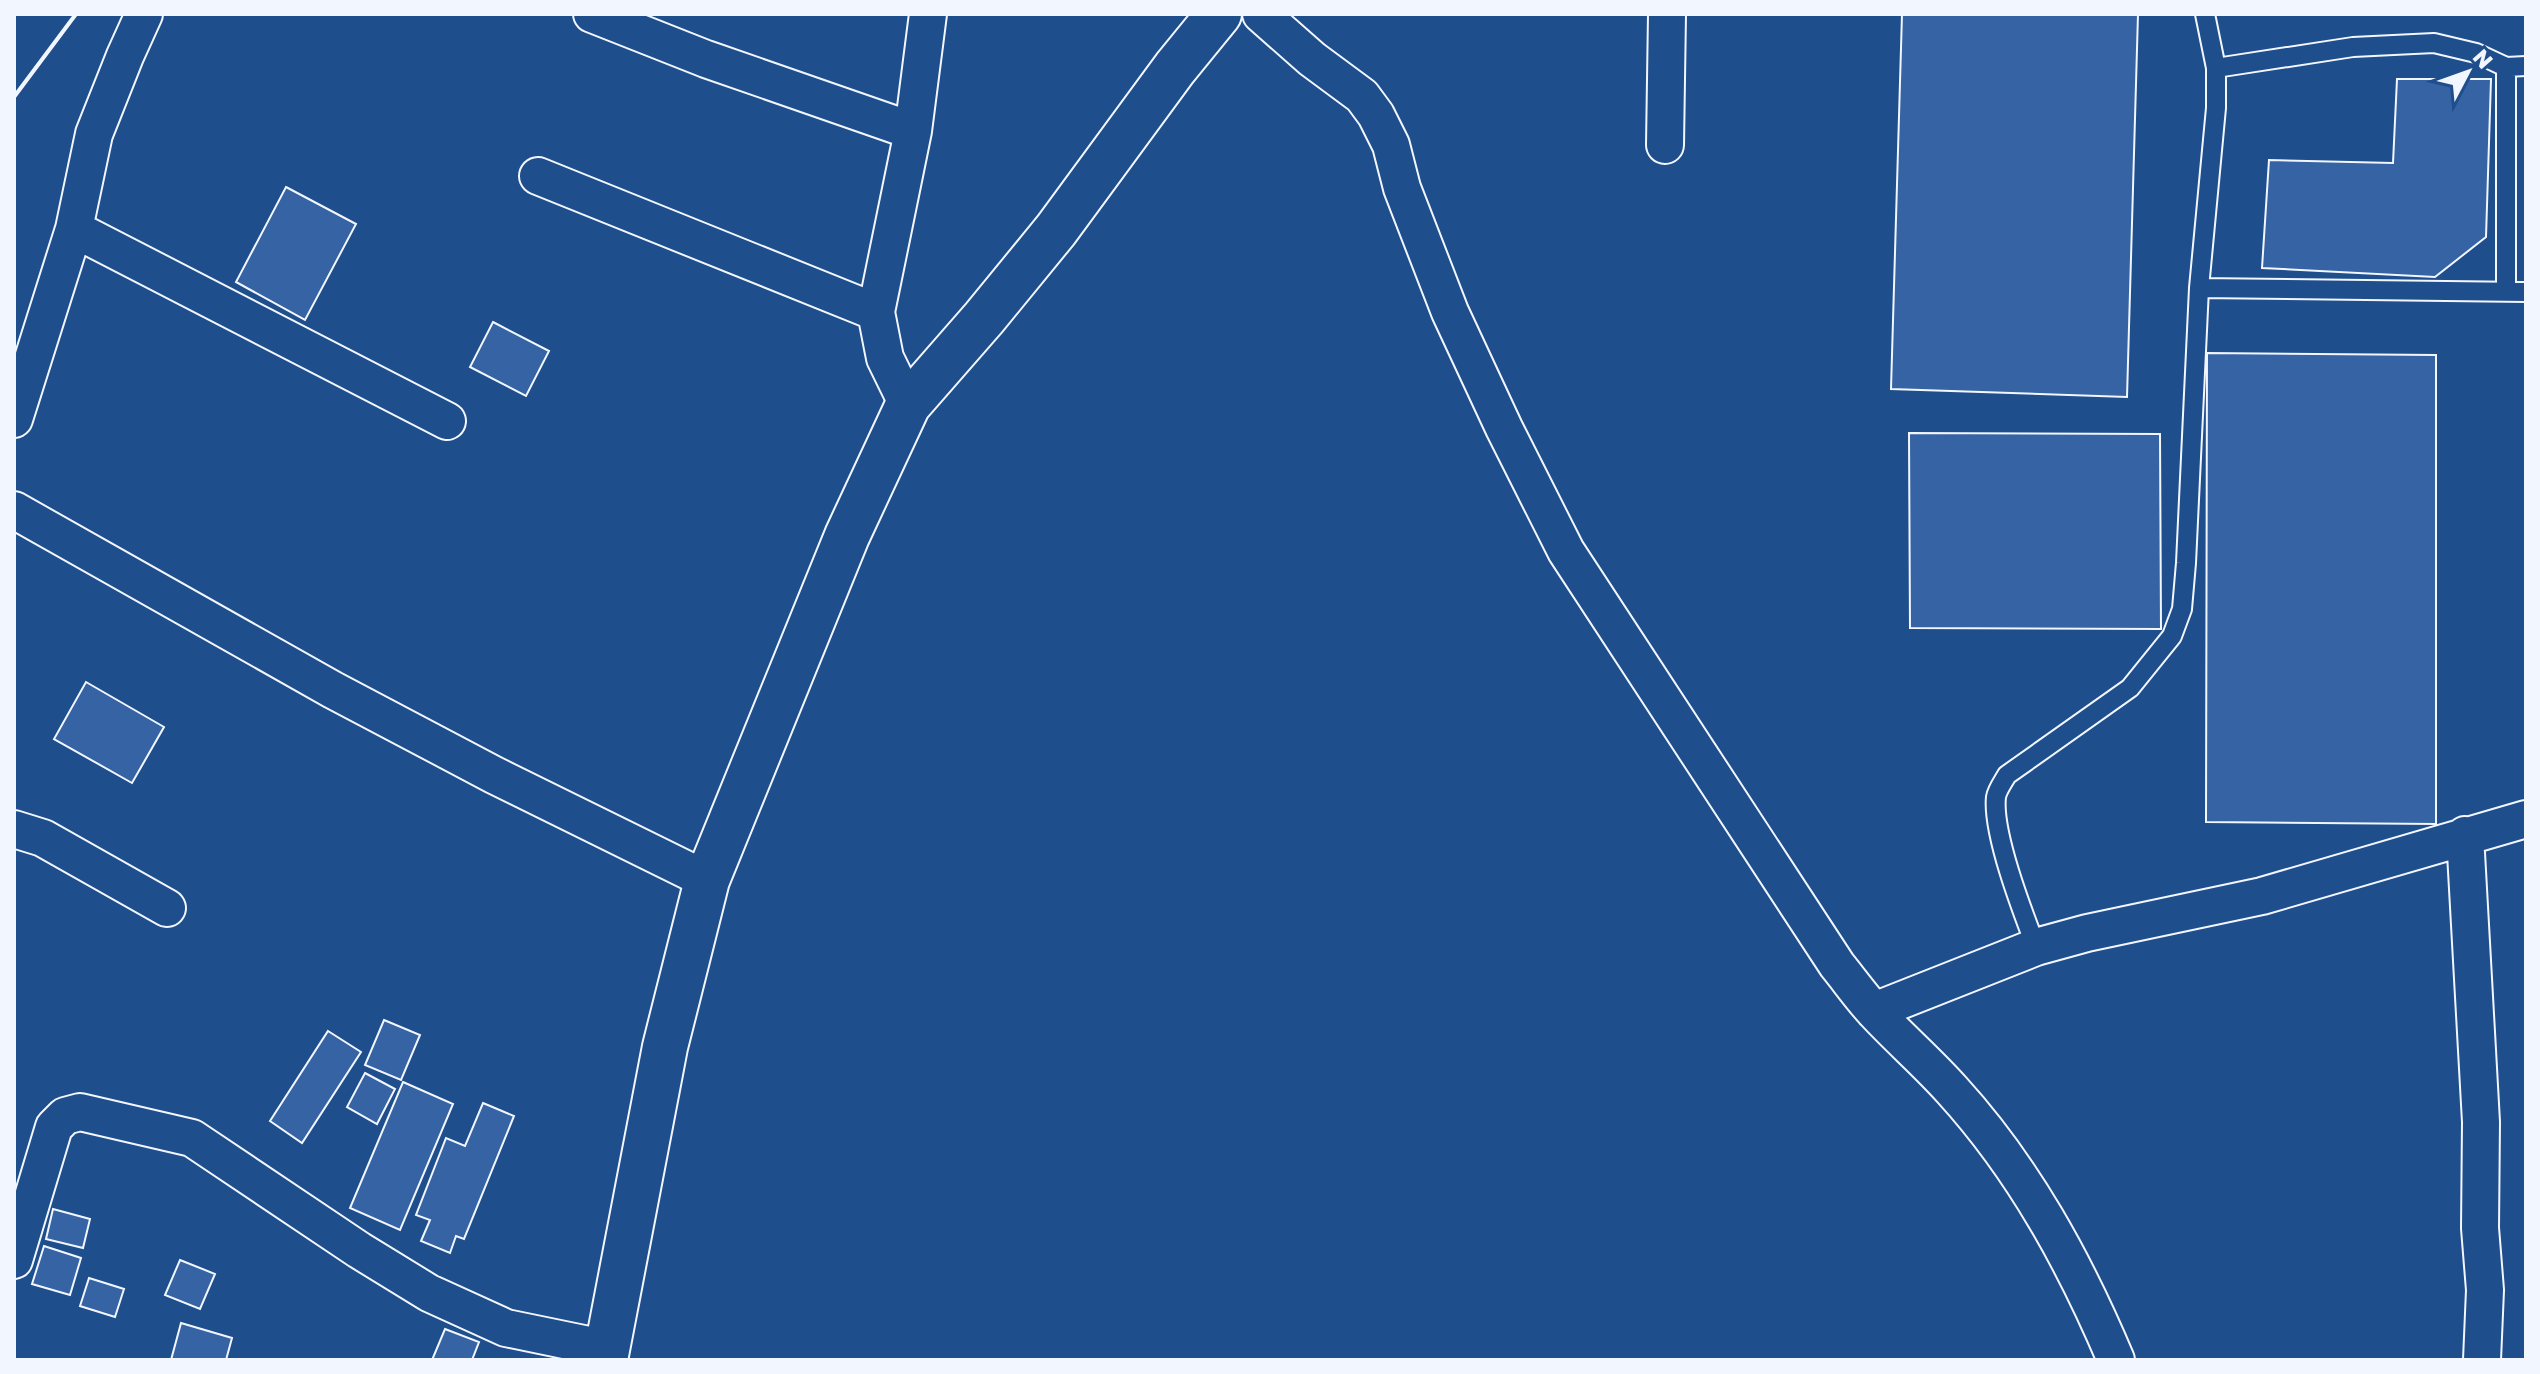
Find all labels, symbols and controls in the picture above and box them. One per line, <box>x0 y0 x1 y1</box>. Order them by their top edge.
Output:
north arrow <box>2428 32 2508 112</box>
text: N <box>2468 43 2499 74</box>

